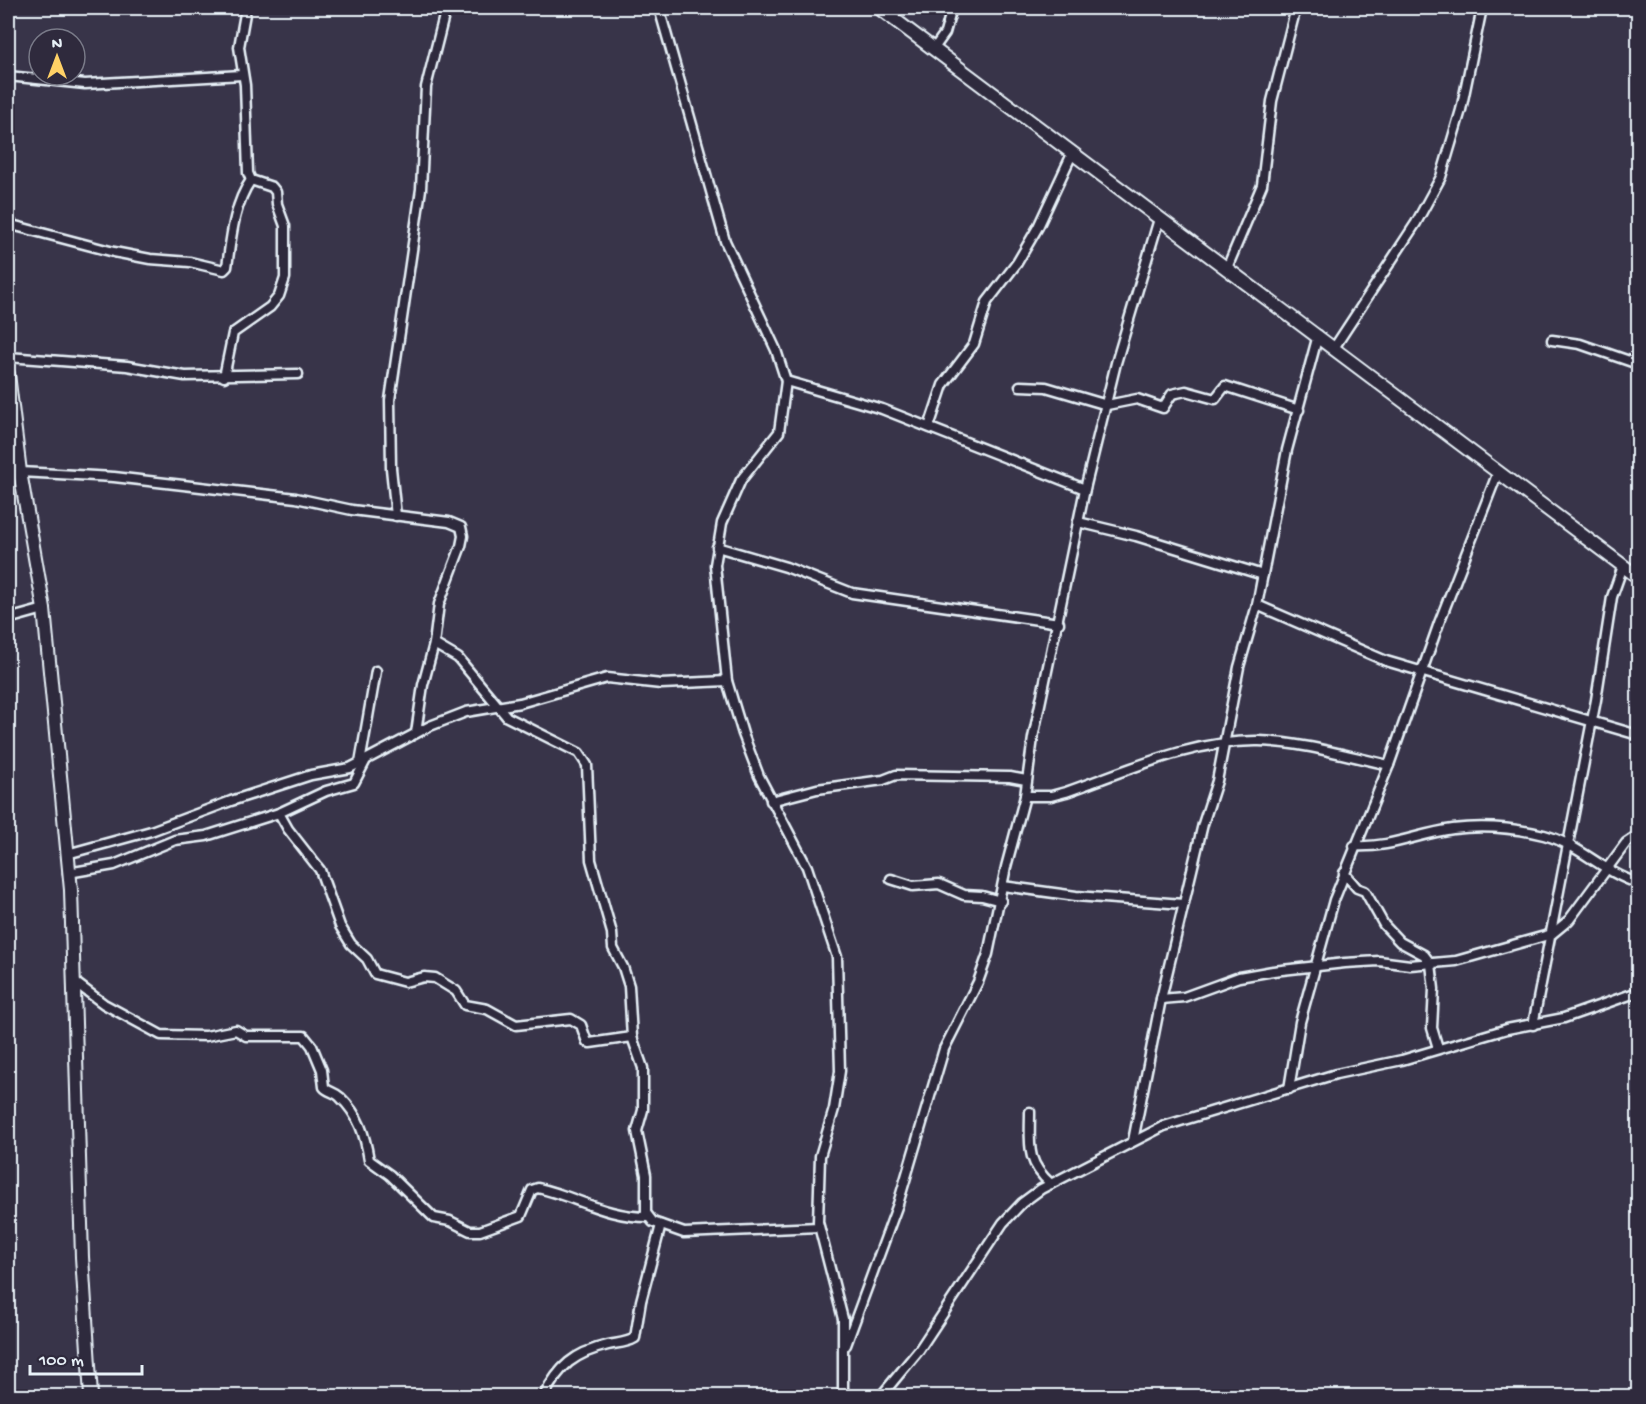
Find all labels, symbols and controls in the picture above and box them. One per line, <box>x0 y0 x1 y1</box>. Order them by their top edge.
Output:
north arrow <box>27 27 87 87</box>
text: N <box>52 36 63 55</box>
scale bar <box>30 1338 142 1376</box>
text: 100 m <box>38 1351 84 1372</box>

